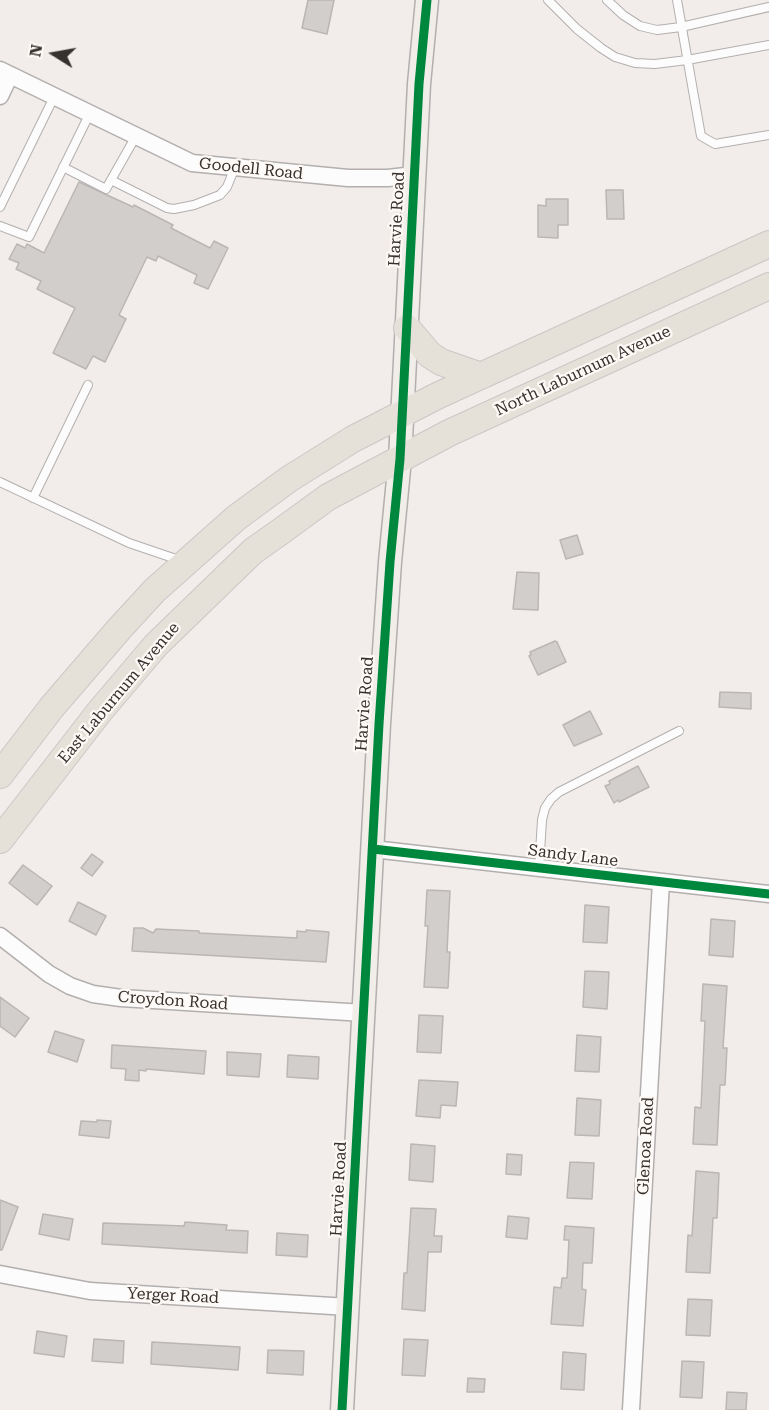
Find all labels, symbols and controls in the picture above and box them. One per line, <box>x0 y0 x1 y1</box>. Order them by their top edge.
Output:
north arrow <box>24 24 84 84</box>
text: N <box>25 43 46 58</box>
street label: Goodell Road <box>198 154 304 184</box>
street label: Harvie Road <box>385 171 409 267</box>
street label: North Laburnum Avenue <box>492 322 674 420</box>
street label: East Laburnum Avenue <box>54 619 184 767</box>
street label: Harvie Road <box>352 656 378 752</box>
street label: Sandy Lane <box>527 841 619 871</box>
street label: Croydon Road <box>117 988 229 1014</box>
street label: Glenoa Road <box>634 1097 658 1195</box>
street label: Harvie Road <box>327 1141 351 1237</box>
street label: Yerger Road <box>126 1284 220 1308</box>

